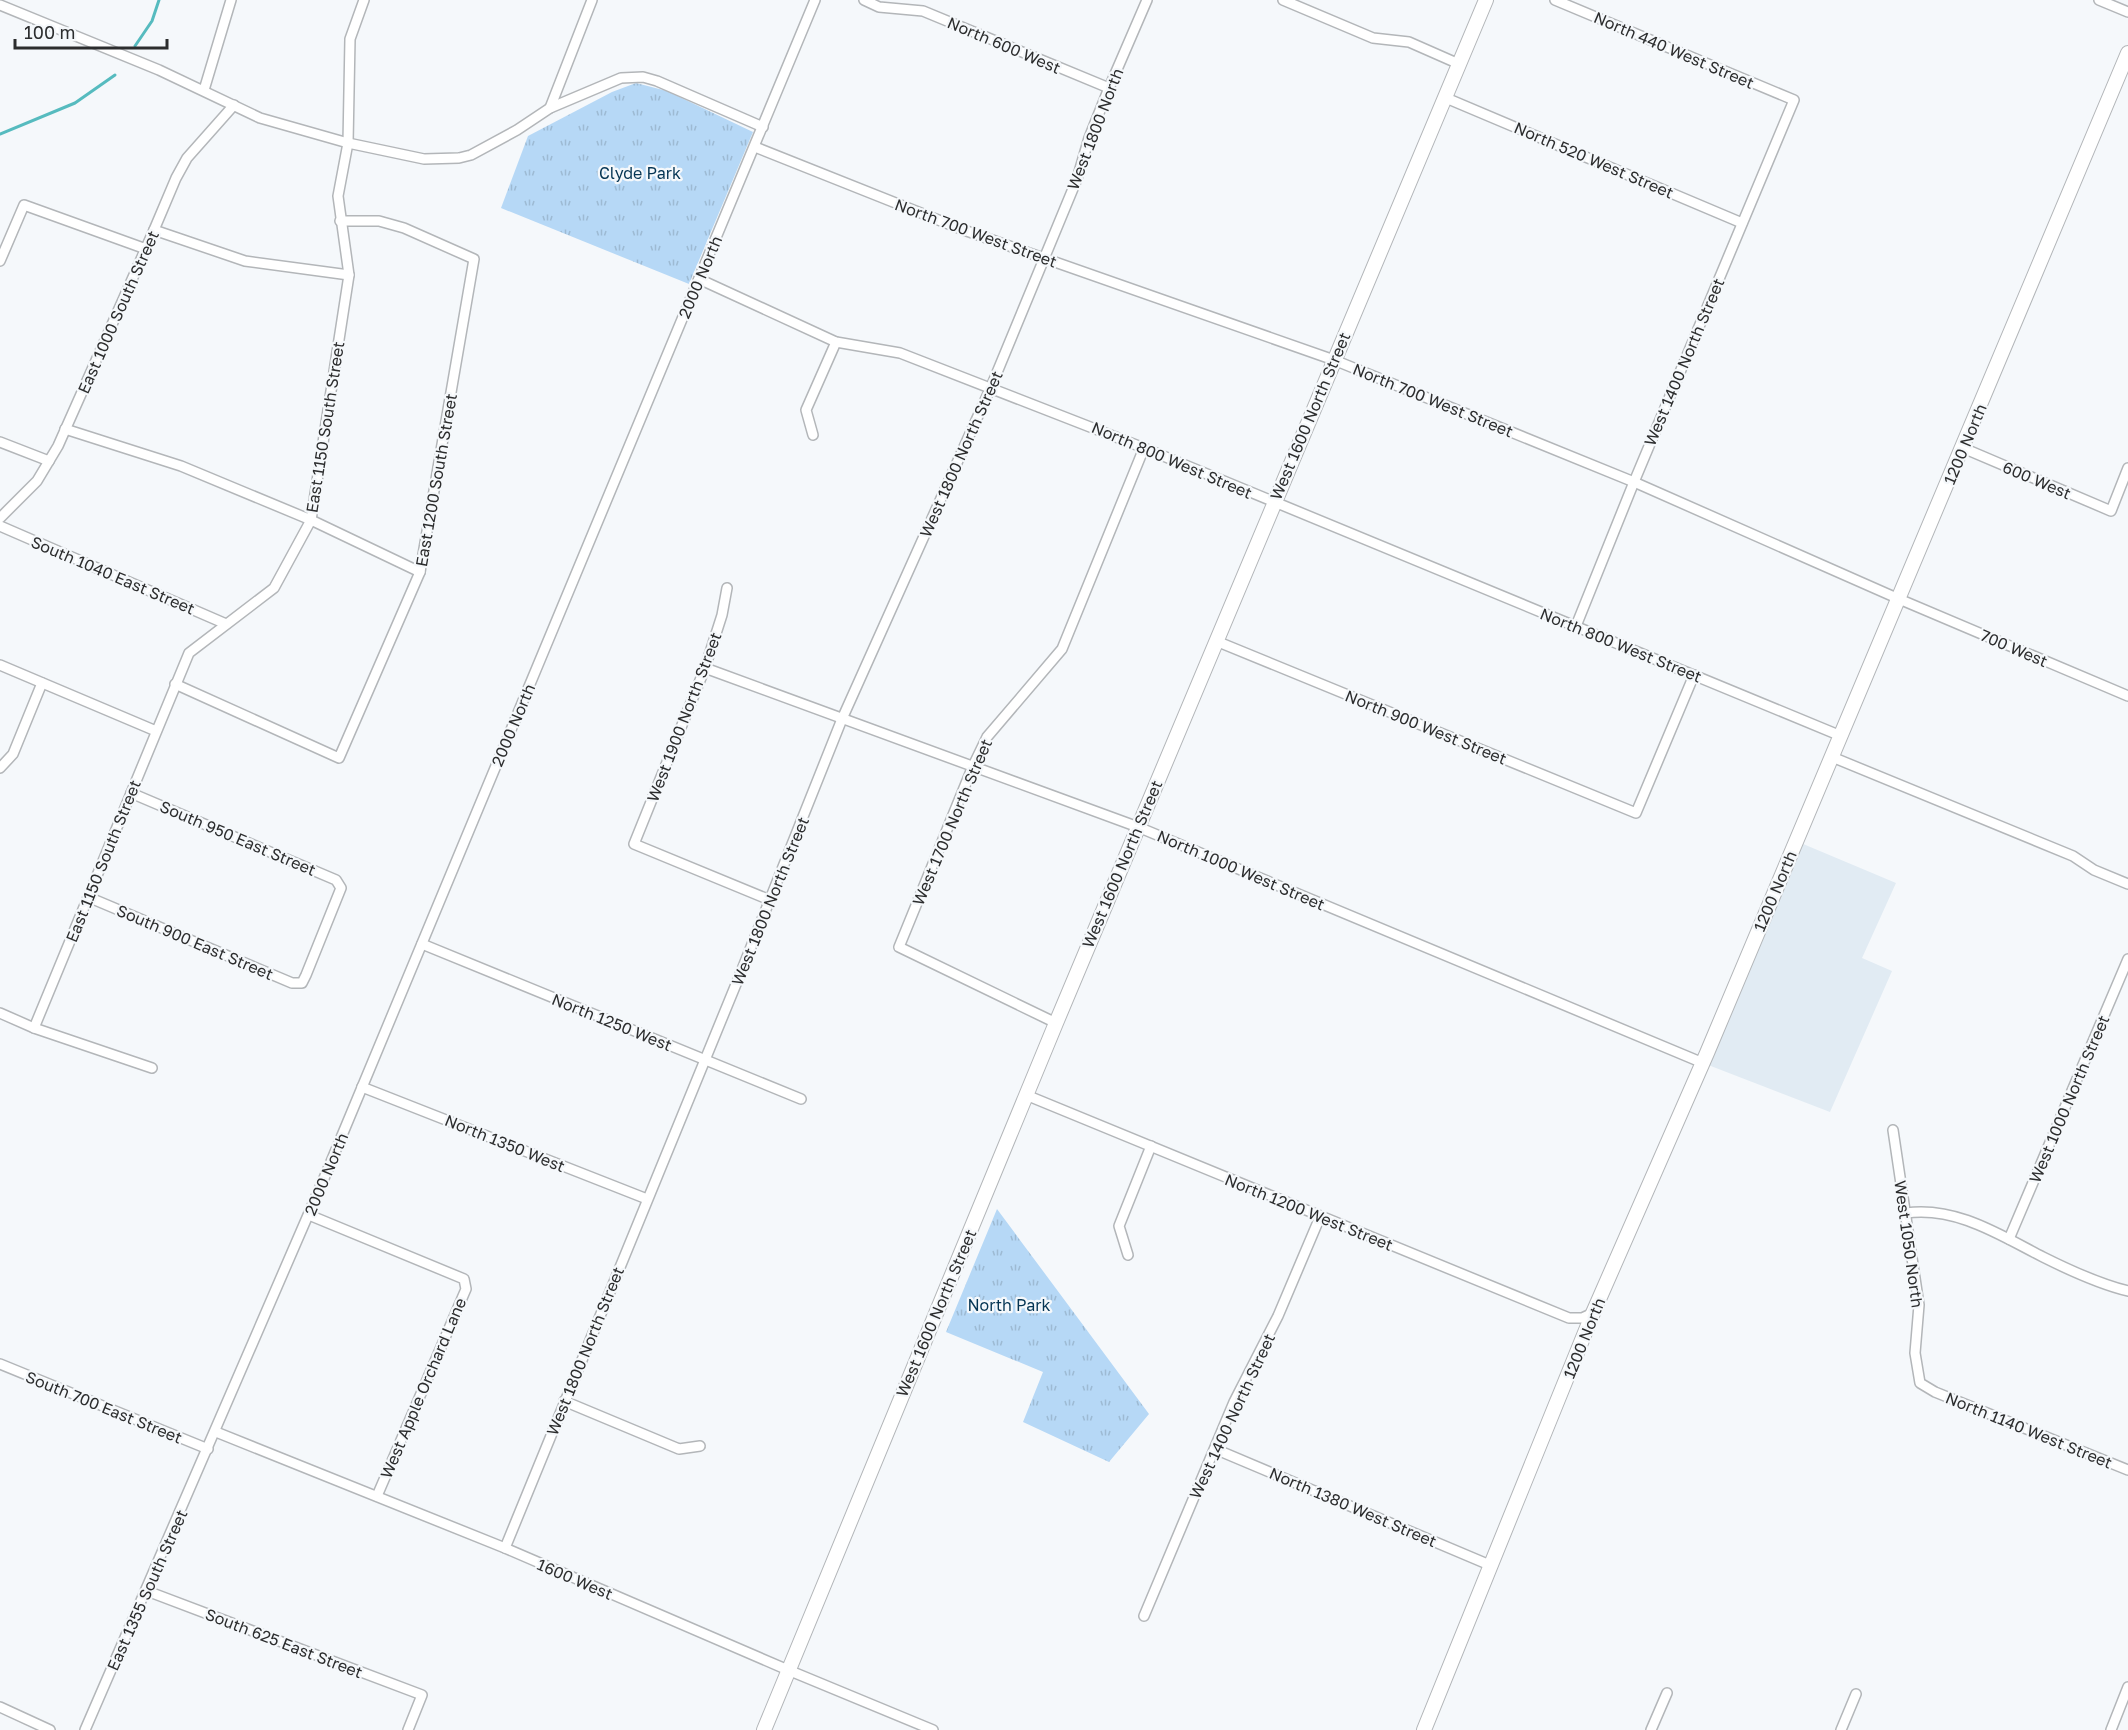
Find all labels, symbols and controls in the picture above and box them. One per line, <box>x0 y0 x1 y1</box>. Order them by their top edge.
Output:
street label: North 440 West Street <box>1591 7 1757 93</box>
scale bar <box>15 12 166 50</box>
street label: North 600 West <box>944 12 1064 78</box>
text: 100 m <box>24 21 75 43</box>
street label: West 1800 North <box>1063 65 1127 193</box>
street label: North 520 West Street <box>1511 117 1677 203</box>
park label: Clyde Park <box>599 163 681 183</box>
street label: North 700 West Street <box>892 194 1060 272</box>
street label: East 1000 South Street <box>73 227 163 397</box>
street label: 2000 North <box>674 233 726 321</box>
street label: West 1400 North Street <box>1640 275 1728 449</box>
street label: West 1600 North Street <box>1266 329 1354 503</box>
street label: East 1150 South Street <box>302 340 348 514</box>
street label: North 700 West Street <box>1350 359 1516 441</box>
street label: West 1800 North Street <box>915 368 1007 540</box>
street label: East 1200 South Street <box>411 392 461 568</box>
street label: 1200 North <box>1939 401 1991 487</box>
street label: North 800 West Street <box>1089 417 1255 503</box>
street label: 600 West <box>2000 457 2074 503</box>
street label: South 1040 East Street <box>28 531 198 619</box>
street label: North 800 West Street <box>1537 603 1705 687</box>
street label: 700 West <box>1977 625 2051 671</box>
street label: West 1900 North Street <box>642 629 726 805</box>
street label: 2000 North <box>487 681 539 769</box>
street label: North 900 West Street <box>1342 685 1510 769</box>
street label: West 1700 North Street <box>908 736 996 908</box>
street label: East 1150 South Street <box>61 777 145 945</box>
street label: West 1600 North Street <box>1078 777 1166 951</box>
street label: South 950 East Street <box>157 796 319 880</box>
street label: West 1800 North Street <box>727 814 813 988</box>
street label: North 1000 West Street <box>1154 826 1328 914</box>
street label: 1200 North <box>1749 848 1801 934</box>
street label: South 900 East Street <box>114 900 276 984</box>
street label: North 1250 West <box>549 989 675 1055</box>
street label: West 1000 North Street <box>2025 1012 2113 1186</box>
street label: North 1350 West <box>442 1110 568 1176</box>
street label: 2000 North <box>300 1130 352 1218</box>
street label: North 1200 West Street <box>1222 1169 1396 1255</box>
street label: West 1050 North <box>1890 1179 1928 1309</box>
street label: West 1600 North Street <box>892 1226 980 1400</box>
street label: West 1800 North Street <box>542 1264 628 1438</box>
street label: West Apple Orchard Lane <box>376 1295 470 1481</box>
park label: North Park <box>967 1295 1051 1315</box>
street label: 1200 North <box>1559 1295 1609 1381</box>
street label: West 1400 North Street <box>1185 1330 1279 1502</box>
street label: South 700 East Street <box>23 1366 185 1448</box>
street label: North 1140 West Street <box>1943 1387 2115 1473</box>
street label: North 1380 West Street <box>1266 1463 1440 1551</box>
street label: East 1355 South Street <box>102 1506 192 1674</box>
street label: 1600 West <box>534 1554 616 1604</box>
street label: South 625 East Street <box>203 1604 365 1682</box>

